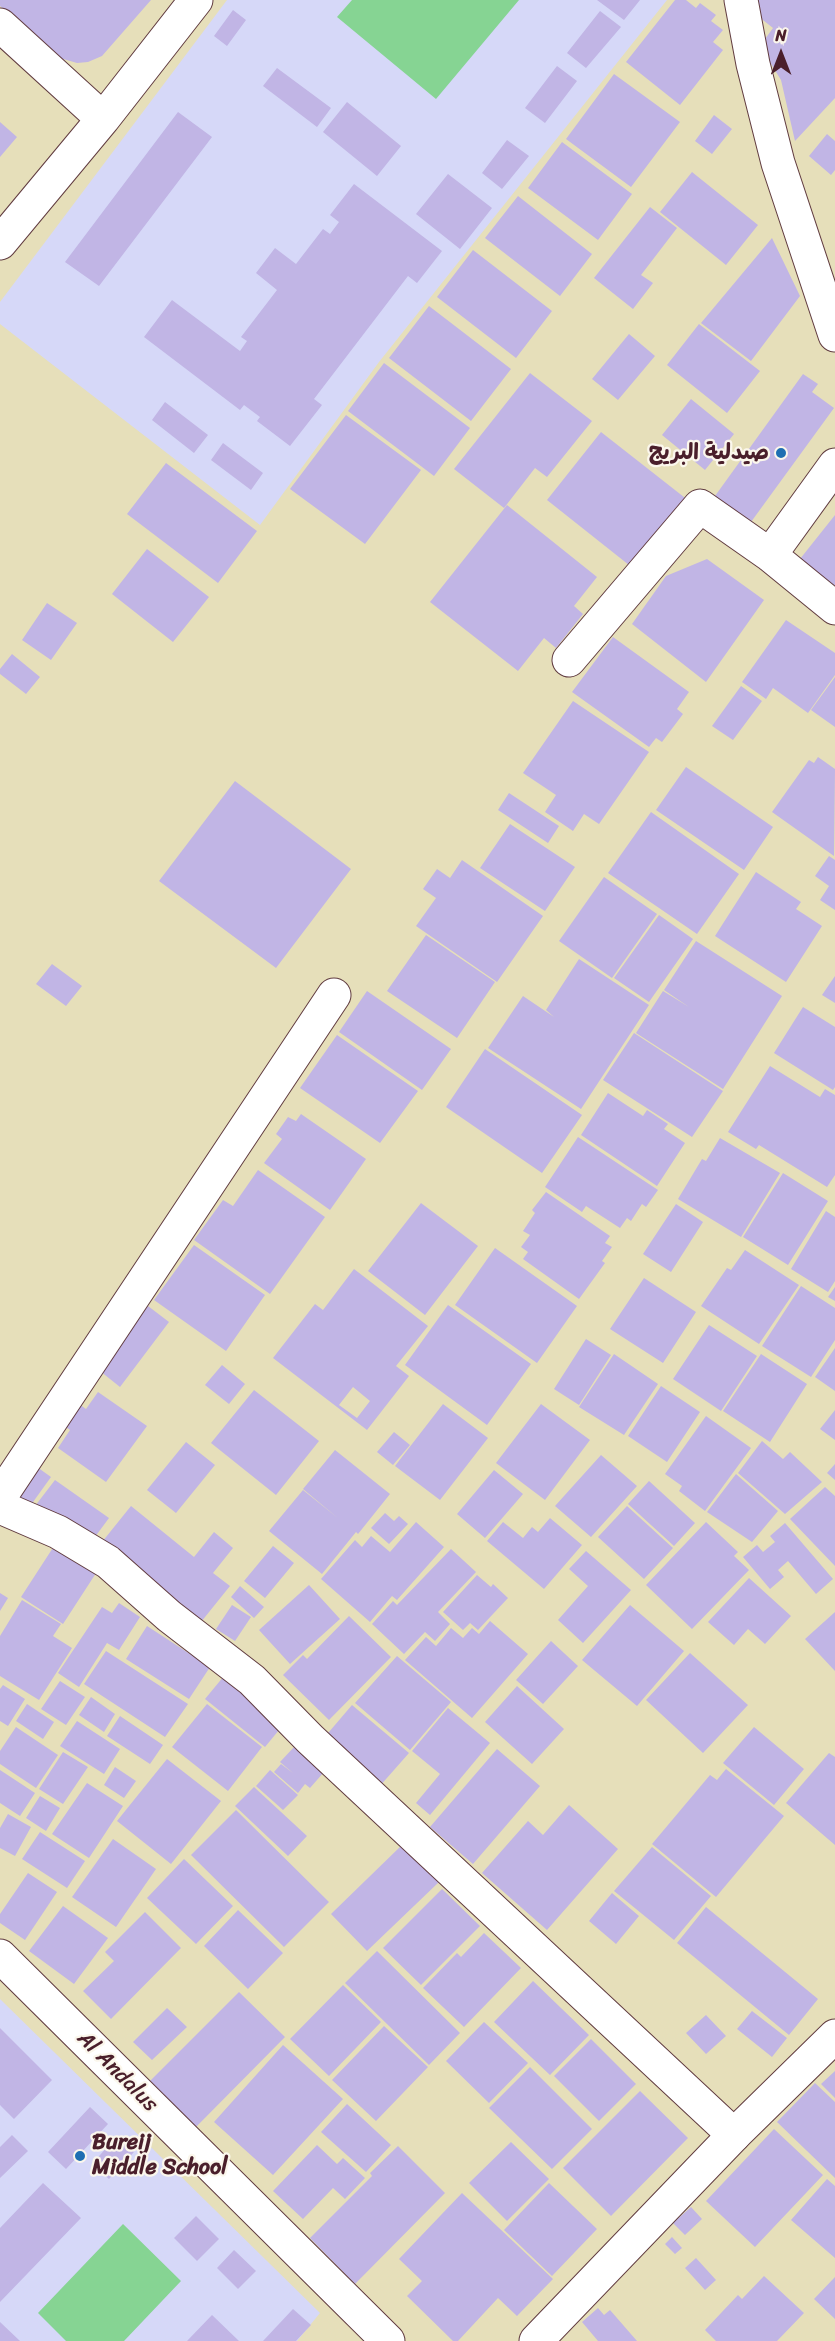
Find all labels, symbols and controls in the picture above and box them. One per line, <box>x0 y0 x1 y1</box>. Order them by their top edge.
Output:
text: N <box>775 21 787 50</box>
north arrow <box>751 24 811 84</box>
place label: صيدلية البريج <box>649 440 769 466</box>
marker: صيدلية البريج <box>774 446 788 460</box>
street label: Al Andalus <box>71 2026 163 2118</box>
place label: Bureij Middle School <box>92 2130 227 2182</box>
marker: Bureij Middle School <box>73 2149 87 2163</box>

